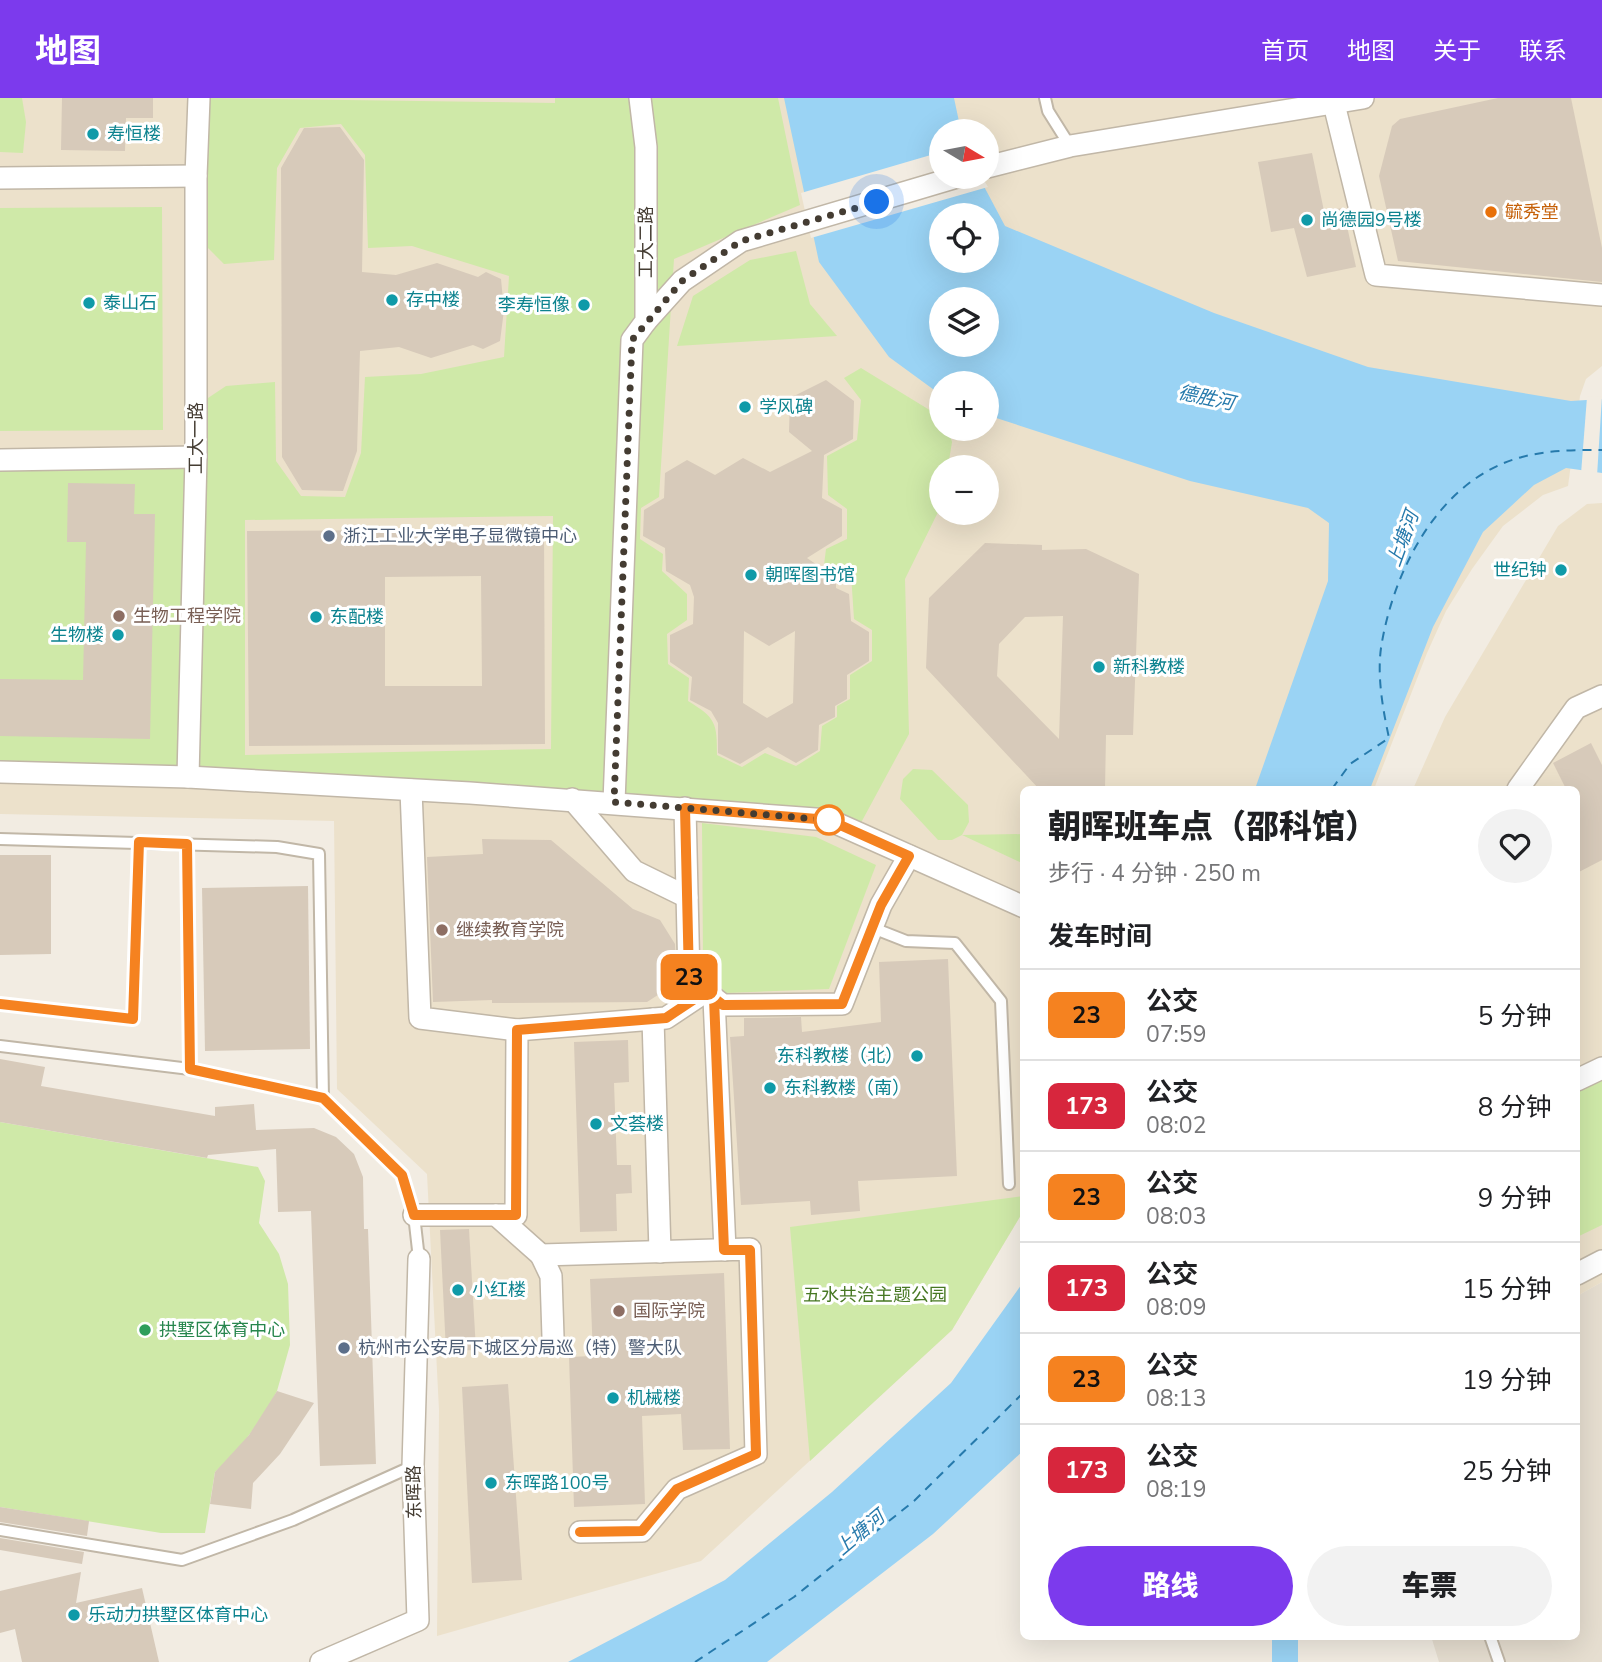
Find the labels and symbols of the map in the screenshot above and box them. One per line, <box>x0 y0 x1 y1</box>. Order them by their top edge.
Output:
north arrow <box>929 119 999 189</box>
place label: 寿恒楼 <box>107 122 161 146</box>
marker: 寿恒楼 <box>85 126 101 142</box>
your location <box>859 184 894 219</box>
place label: 毓秀堂 <box>1505 200 1559 224</box>
marker: 毓秀堂 <box>1483 204 1499 220</box>
street label: 工大二路 <box>634 206 658 278</box>
place label: 尚德园9号楼 <box>1321 208 1422 232</box>
marker: 尚德园9号楼 <box>1299 212 1315 228</box>
place label: 存中楼 <box>406 288 460 312</box>
place label: 泰山石 <box>103 291 157 315</box>
marker: 存中楼 <box>384 292 400 308</box>
place label: 李寿恒像 <box>498 293 570 317</box>
marker: 泰山石 <box>81 295 97 311</box>
marker: 李寿恒像 <box>576 297 592 313</box>
water label: 德胜河 <box>1175 379 1240 417</box>
place label: 学风碑 <box>759 395 813 419</box>
marker: 学风碑 <box>737 399 753 415</box>
street label: 工大一路 <box>184 402 208 474</box>
water label: 上塘河 <box>1381 504 1426 570</box>
place label: 浙江工业大学电子显微镜中心 <box>343 524 577 548</box>
marker: 浙江工业大学电子显微镜中心 <box>321 528 337 544</box>
place label: 世纪钟 <box>1493 558 1547 582</box>
marker: 世纪钟 <box>1553 562 1569 578</box>
place label: 朝晖图书馆 <box>765 563 855 587</box>
marker: 朝晖图书馆 <box>743 567 759 583</box>
place label: 生物工程学院 <box>133 604 241 628</box>
place label: 东配楼 <box>330 605 384 629</box>
marker: 生物工程学院 <box>111 608 127 624</box>
marker: 东配楼 <box>308 609 324 625</box>
place label: 生物楼 <box>50 623 104 647</box>
marker: 生物楼 <box>110 627 126 643</box>
place label: 新科教楼 <box>1113 655 1185 679</box>
marker: 新科教楼 <box>1091 659 1107 675</box>
unlabelled marker <box>814 805 844 835</box>
place label: 继续教育学院 <box>456 918 564 942</box>
marker: 继续教育学院 <box>434 922 450 938</box>
line badge: 23 <box>658 954 720 1000</box>
place label: 东科教楼（北） <box>777 1044 903 1068</box>
marker: 东科教楼（北） <box>909 1048 925 1064</box>
place label: 东科教楼（南） <box>784 1076 910 1100</box>
marker: 东科教楼（南） <box>762 1080 778 1096</box>
place label: 文荟楼 <box>610 1112 664 1136</box>
marker: 文荟楼 <box>588 1116 604 1132</box>
place label: 小红楼 <box>472 1278 526 1302</box>
marker: 小红楼 <box>450 1282 466 1298</box>
park label: 五水共治主题公园 <box>803 1283 947 1307</box>
place label: 国际学院 <box>633 1299 705 1323</box>
marker: 国际学院 <box>611 1303 627 1319</box>
place label: 拱墅区体育中心 <box>159 1318 285 1342</box>
marker: 拱墅区体育中心 <box>137 1322 153 1338</box>
place label: 杭州市公安局下城区分局巡（特）警大队 <box>358 1336 682 1360</box>
marker: 杭州市公安局下城区分局巡（特）警大队 <box>336 1340 352 1356</box>
place label: 机械楼 <box>627 1386 681 1410</box>
marker: 机械楼 <box>605 1390 621 1406</box>
street label: 东晖路 <box>402 1465 426 1519</box>
place label: 东晖路100号 <box>505 1471 609 1495</box>
marker: 东晖路100号 <box>483 1475 499 1491</box>
water label: 上塘河 <box>830 1502 893 1561</box>
place label: 乐动力拱墅区体育中心 <box>88 1603 268 1627</box>
marker: 乐动力拱墅区体育中心 <box>66 1607 82 1623</box>

